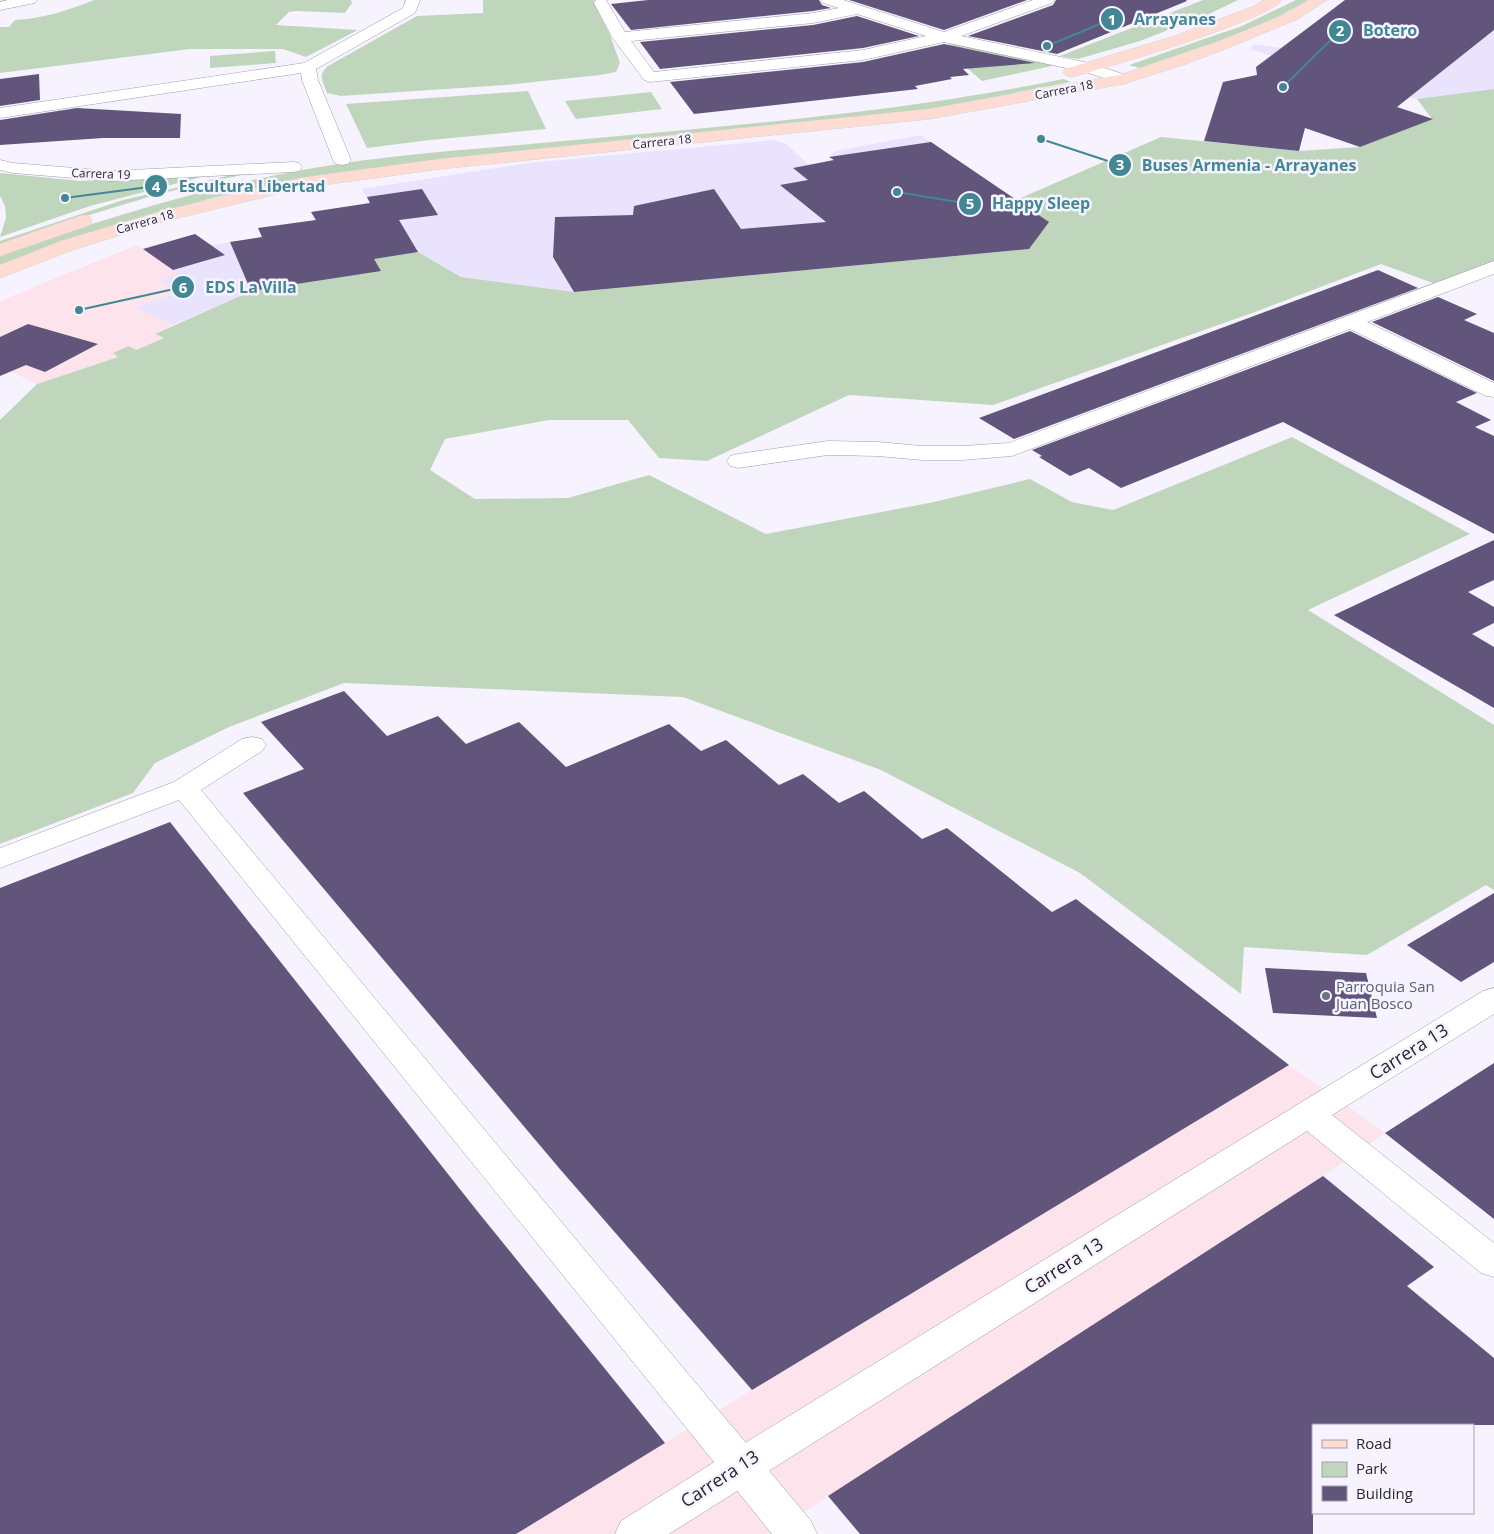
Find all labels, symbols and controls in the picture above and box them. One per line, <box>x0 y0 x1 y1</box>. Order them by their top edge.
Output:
callout: Arrayanes <box>1099 4 1226 35</box>
text: Arrayanes <box>1134 8 1216 30</box>
text: 1 <box>1108 9 1116 29</box>
callout: Botero <box>1328 15 1427 46</box>
text: Botero <box>1363 19 1417 41</box>
text: 2 <box>1336 20 1345 40</box>
street label: Carrera 18 <box>1033 75 1095 103</box>
street label: Carrera 18 <box>632 130 692 153</box>
callout: Buses Armenia - Arrayanes <box>1107 149 1367 180</box>
text: 3 <box>1116 154 1124 174</box>
text: Buses Armenia - Arrayanes <box>1142 154 1356 176</box>
street label: Carrera 19 <box>71 164 131 183</box>
callout: Escultura Libertad <box>144 171 336 202</box>
text: Escultura Libertad <box>179 175 325 197</box>
text: 4 <box>152 176 161 196</box>
callout: Happy Sleep <box>957 188 1100 219</box>
text: Happy Sleep <box>992 192 1090 214</box>
text: 5 <box>966 193 974 213</box>
street label: Carrera 18 <box>114 205 176 238</box>
callout: EDS La Villa <box>170 272 306 303</box>
text: EDS La Villa <box>205 276 297 298</box>
text: 6 <box>179 277 188 297</box>
place label: Parroquia San Juan Bosco <box>1334 976 1435 1013</box>
marker: Parroquia San Juan Bosco <box>1320 990 1332 1002</box>
street label: Carrera 13 <box>1364 1017 1452 1085</box>
street label: Carrera 13 <box>1019 1231 1107 1299</box>
legend <box>1312 1424 1474 1514</box>
text: Road <box>1356 1433 1392 1453</box>
street label: Carrera 13 <box>676 1444 763 1512</box>
text: Park <box>1356 1458 1387 1478</box>
text: Building <box>1356 1483 1413 1503</box>

